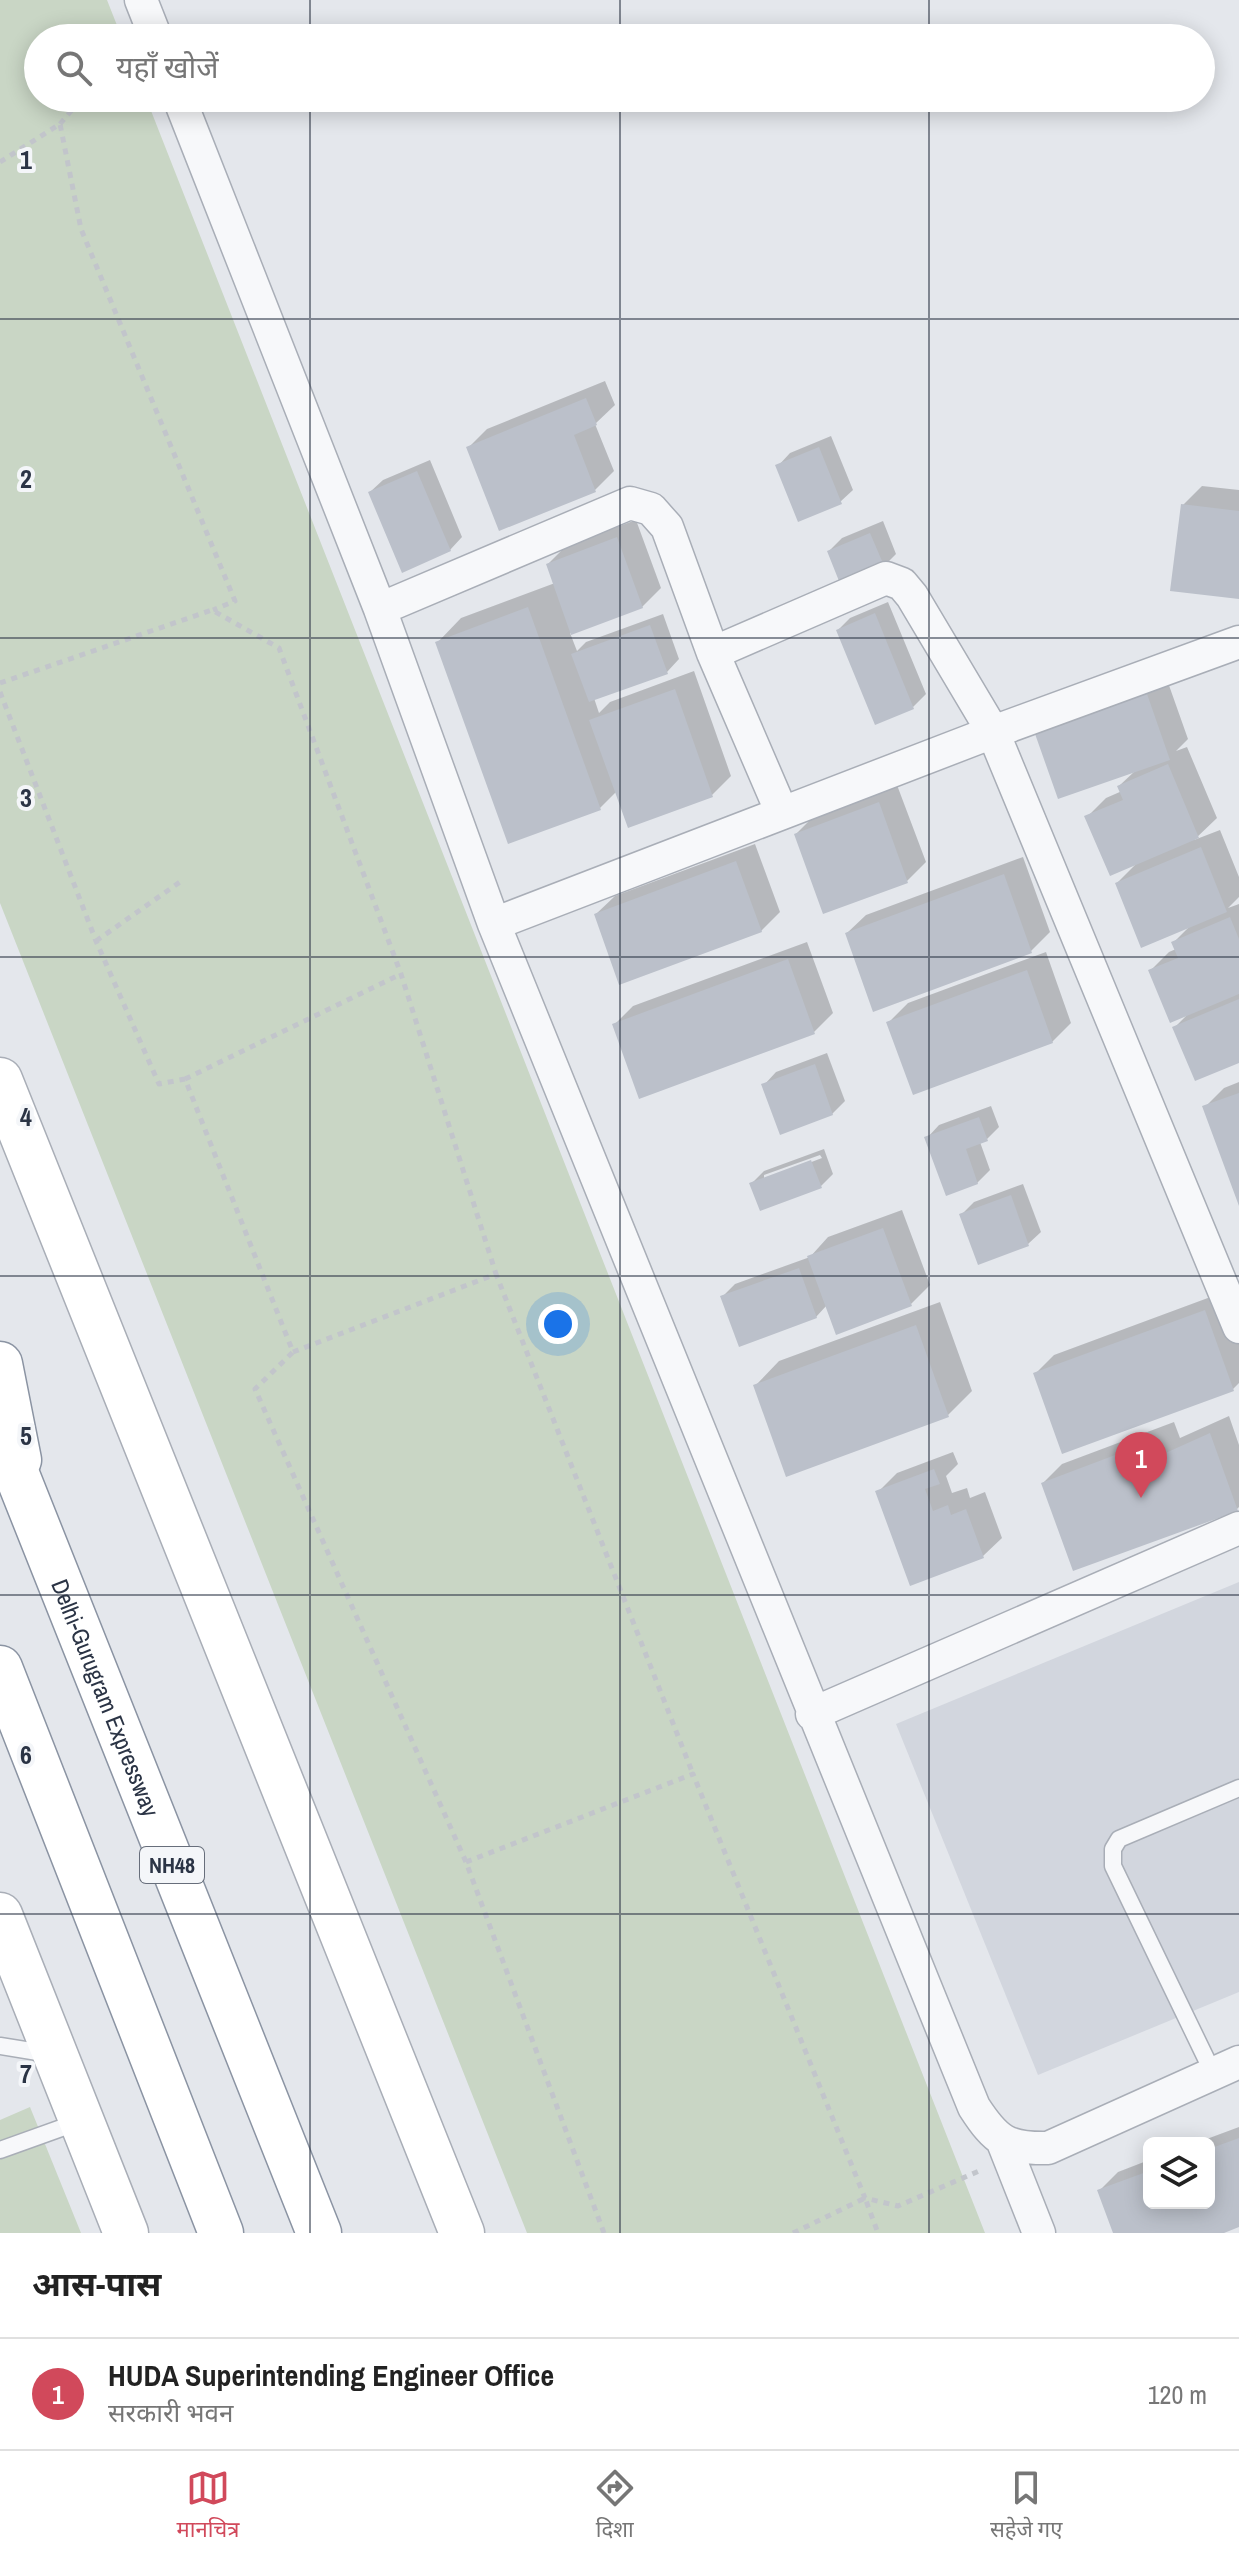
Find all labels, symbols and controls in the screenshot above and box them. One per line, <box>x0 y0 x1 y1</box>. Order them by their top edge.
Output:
search box <box>24 24 1215 112</box>
icon: search <box>52 46 96 90</box>
text: यहाँ खोजें <box>116 47 219 87</box>
text: 1 <box>20 142 32 177</box>
text: 2 <box>20 461 32 496</box>
text: 3 <box>20 780 32 815</box>
text: 4 <box>20 1099 32 1134</box>
your location <box>538 1304 578 1344</box>
text: 5 <box>20 1418 32 1453</box>
pin: 1 <box>1115 1432 1167 1498</box>
street label: Delhi-Gurugram Expressway <box>44 1574 168 1821</box>
text: 6 <box>20 1737 32 1772</box>
road number: NH48 <box>140 1847 204 1883</box>
text: 7 <box>20 2056 32 2091</box>
map controls <box>1143 2137 1215 2209</box>
button: layers <box>1143 2137 1215 2209</box>
text: आस-पास <box>32 2261 161 2307</box>
text: HUDA Superintending Engineer Office <box>108 2355 554 2395</box>
text: 1 <box>52 2377 64 2412</box>
text: 120 m <box>1148 2377 1207 2412</box>
text: सरकारी भवन <box>108 2395 233 2430</box>
tab: मानचित्र <box>177 2466 240 2546</box>
tab: दिशा <box>593 2466 637 2546</box>
tab: सहेजे गए <box>990 2466 1062 2546</box>

